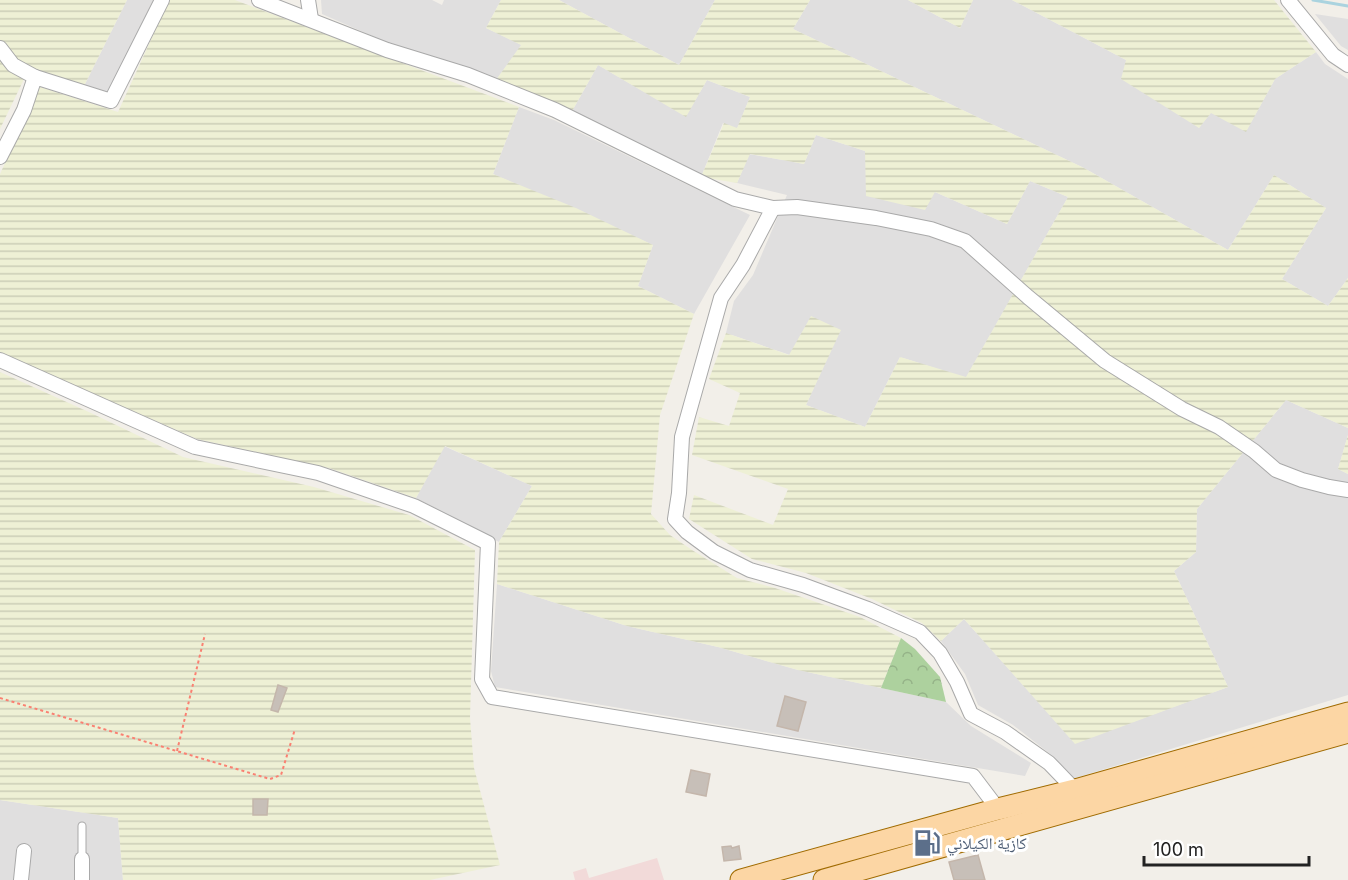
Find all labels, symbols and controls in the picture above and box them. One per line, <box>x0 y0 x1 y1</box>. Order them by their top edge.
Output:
fuel station icon: كازية الكيلاني <box>912 828 942 858</box>
scale bar <box>1144 829 1309 867</box>
place label: كازية الكيلاني <box>947 833 1027 856</box>
text: 100 m <box>1153 839 1204 860</box>

